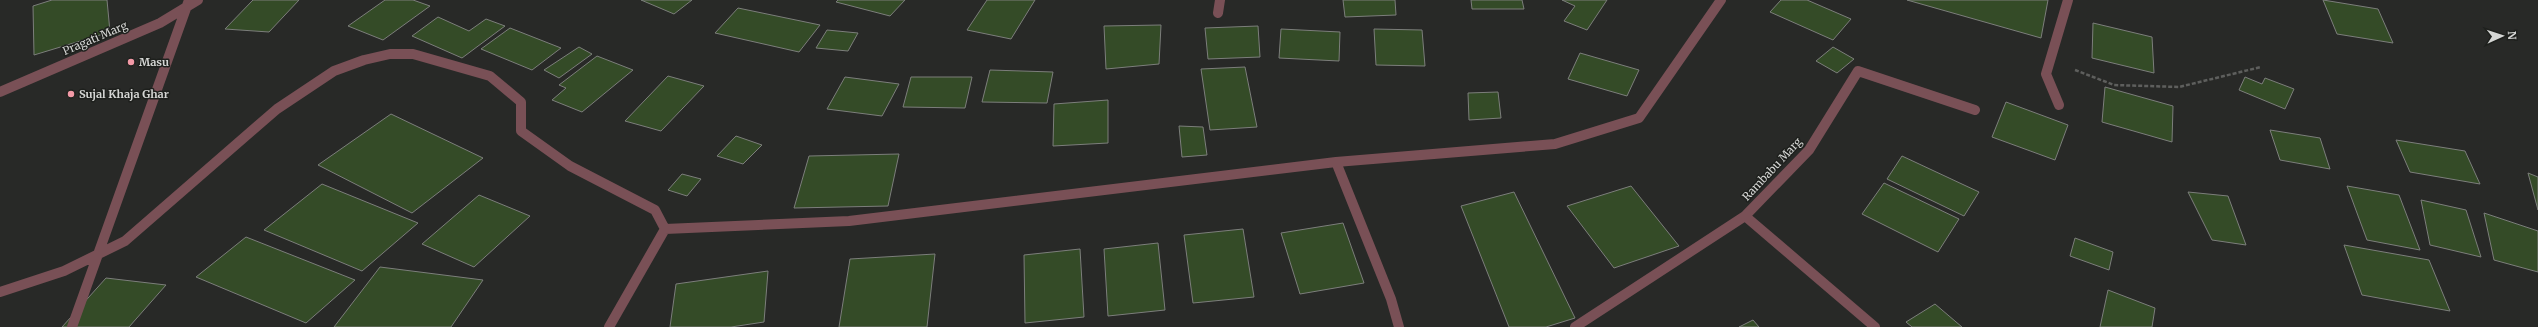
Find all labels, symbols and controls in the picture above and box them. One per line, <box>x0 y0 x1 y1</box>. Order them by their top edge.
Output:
north arrow <box>2482 16 2522 56</box>
street label: Pragati Marg <box>61 18 130 58</box>
text: N <box>2505 31 2519 40</box>
place label: Masu <box>139 55 169 69</box>
marker: Masu <box>126 57 136 67</box>
place label: Sujal Khaja Ghar <box>79 87 169 101</box>
marker: Sujal Khaja Ghar <box>66 89 76 99</box>
street label: Rambabu Marg <box>1739 134 1805 203</box>

